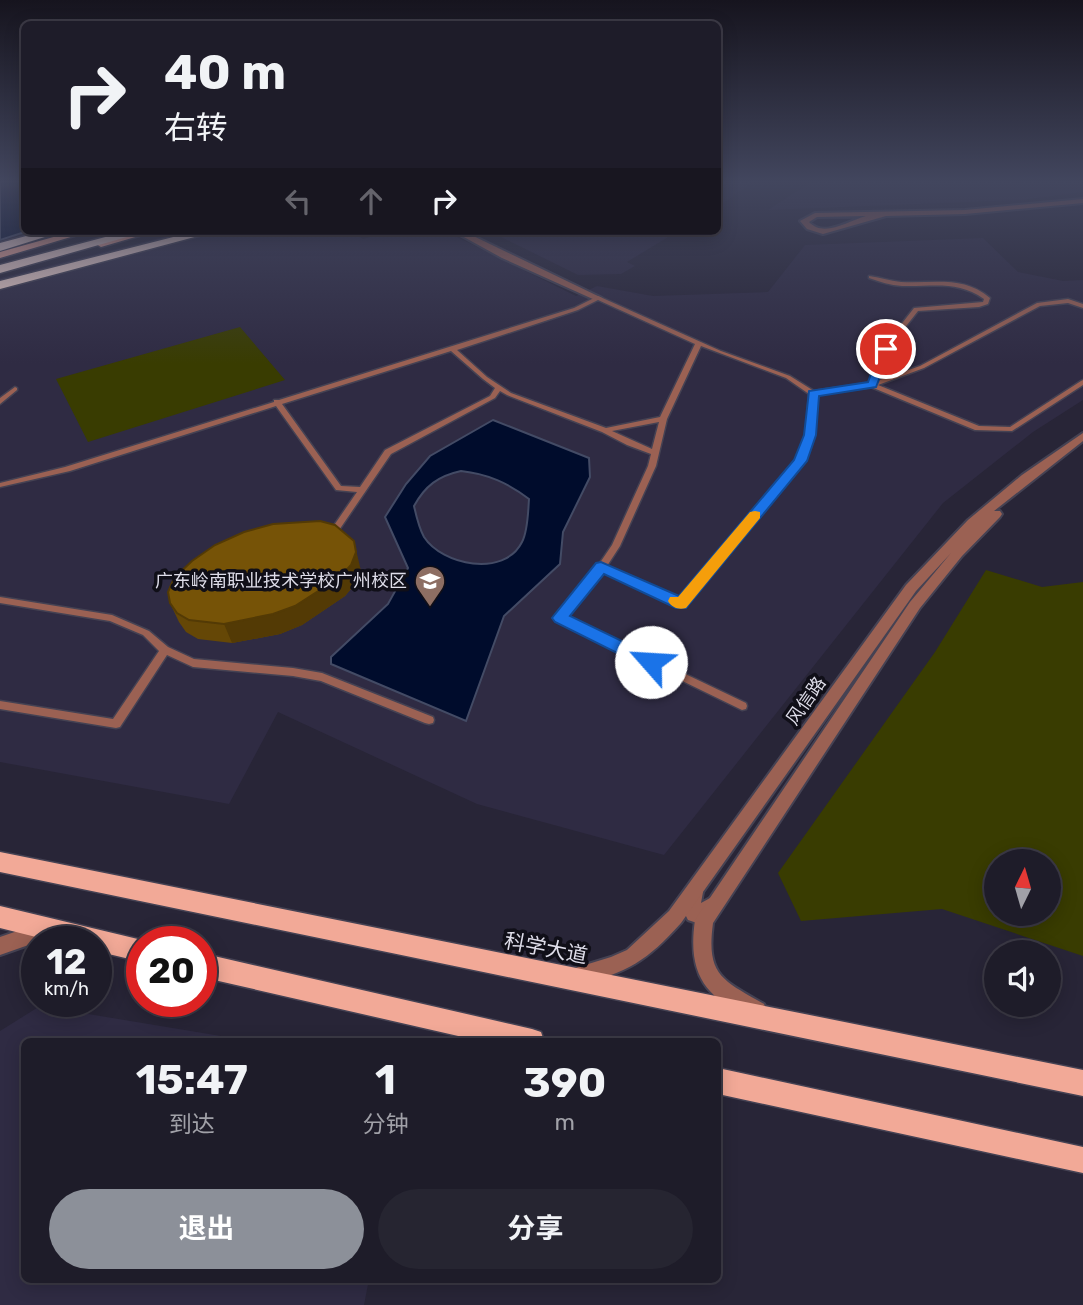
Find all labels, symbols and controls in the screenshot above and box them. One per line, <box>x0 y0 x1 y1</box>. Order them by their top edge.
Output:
text: 40 m <box>164 43 286 101</box>
icon: right <box>49 49 140 140</box>
text: 右转 <box>164 109 228 147</box>
icon: left <box>279 182 317 220</box>
icon: ahead <box>352 182 390 220</box>
icon: right <box>425 182 463 220</box>
pin <box>856 319 916 379</box>
icon: arrive <box>867 330 905 368</box>
school or university icon: 广东岭南职业技术学校广州校区 <box>413 564 447 608</box>
place label: 广东岭南职业技术学校广州校区 <box>155 570 407 592</box>
position arrow <box>614 625 688 699</box>
street label: 风信路 <box>782 673 830 729</box>
north arrow <box>984 849 1060 926</box>
map controls <box>984 849 1061 1017</box>
speed limit sign: 20 <box>126 926 217 1017</box>
street label: 科学大道 <box>502 928 590 968</box>
button: sound <box>984 940 1061 1017</box>
text: 12 <box>46 941 87 983</box>
text: km/h <box>44 978 89 1000</box>
text: 15:47 <box>136 1055 248 1105</box>
text: 1 <box>375 1055 396 1105</box>
text: 390 <box>523 1058 606 1108</box>
text: m <box>554 1108 575 1136</box>
text: 到达 <box>169 1110 215 1138</box>
text: 分钟 <box>362 1110 408 1138</box>
button: 退出 <box>49 1189 364 1269</box>
button: 分享 <box>378 1189 693 1269</box>

